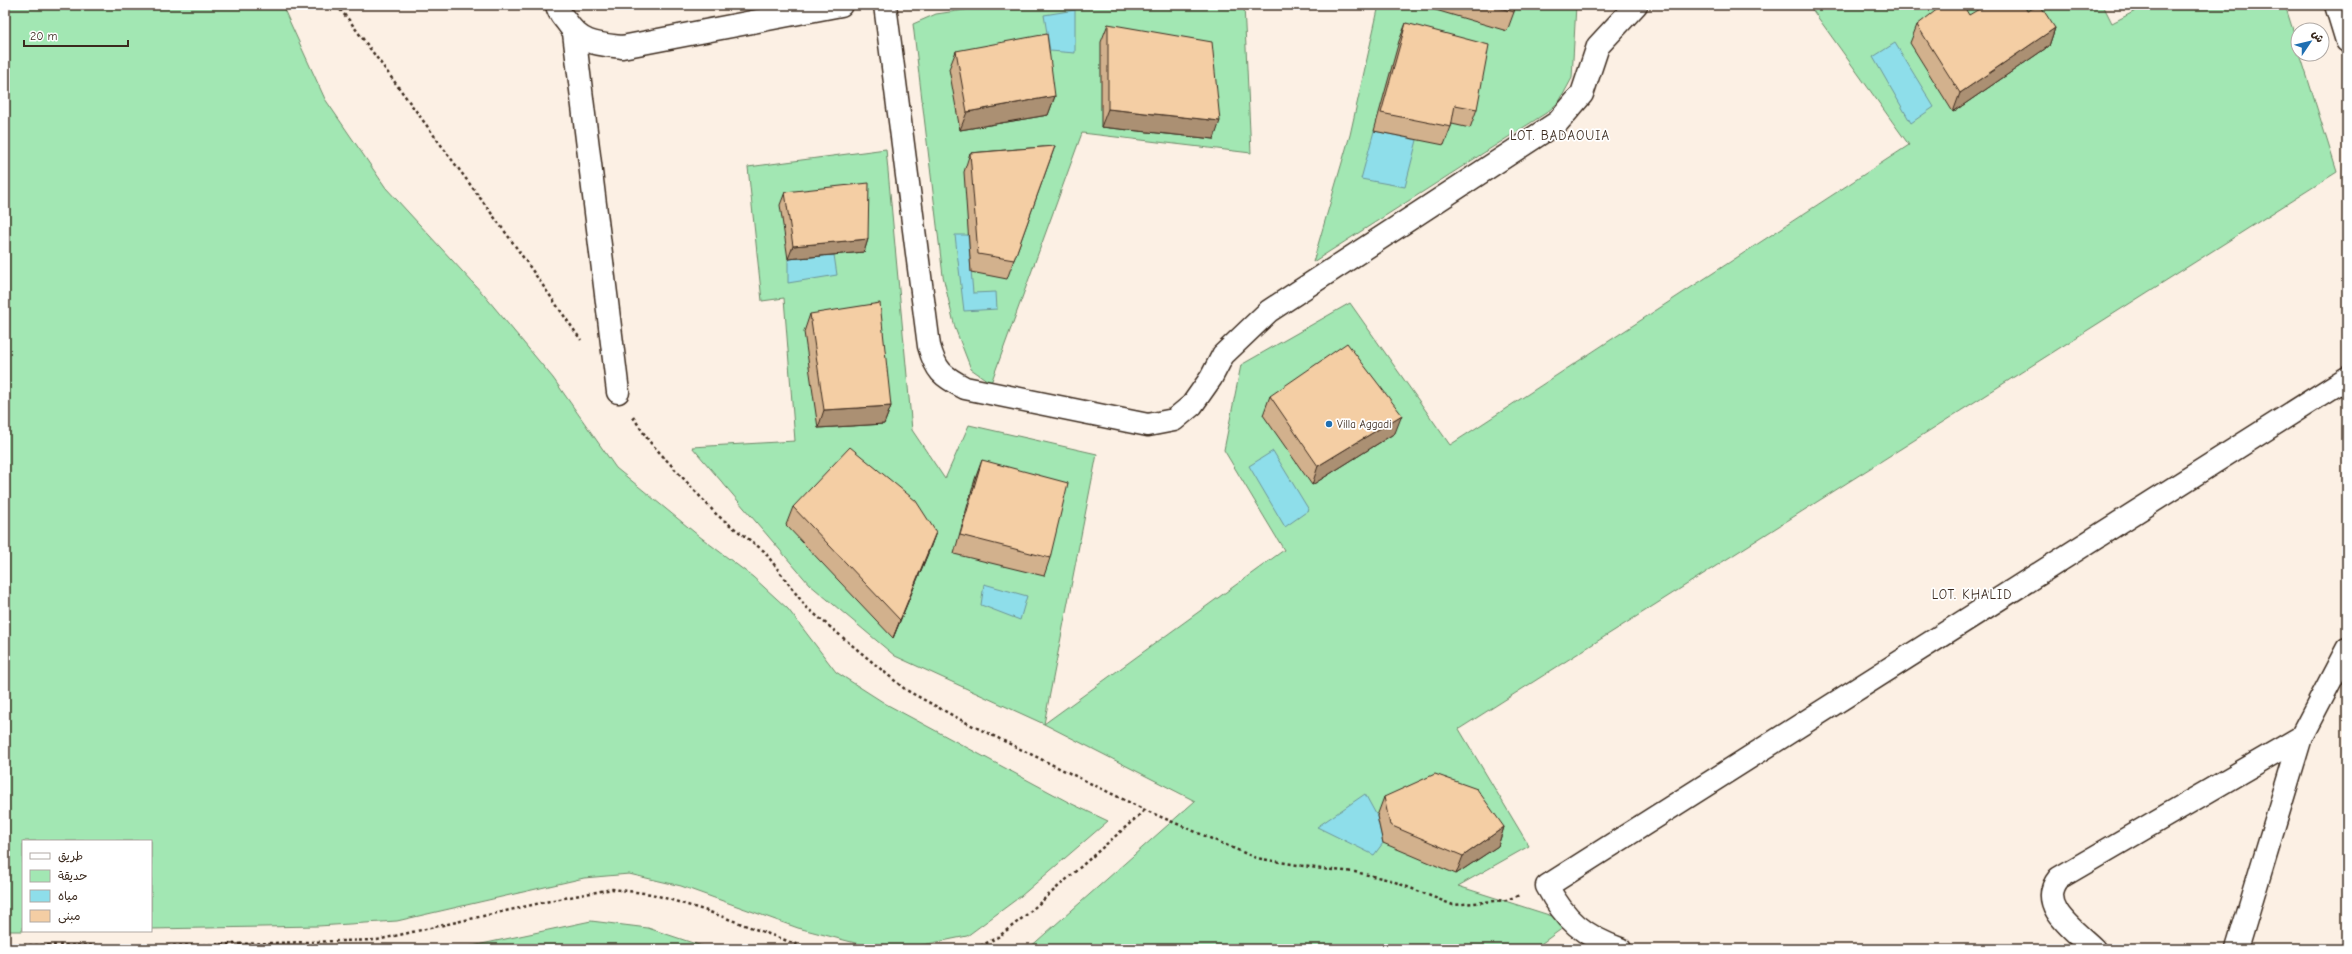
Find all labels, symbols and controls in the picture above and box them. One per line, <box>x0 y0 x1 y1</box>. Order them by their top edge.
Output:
scale bar <box>24 22 128 48</box>
north arrow <box>2290 22 2330 62</box>
text: ش <box>2309 28 2327 45</box>
text: 20 m <box>30 29 58 43</box>
district label: LOT. BADAOUIA <box>1510 128 1610 143</box>
place label: Villa Aggadi <box>1337 418 1392 431</box>
marker: Villa Aggadi <box>1324 419 1334 429</box>
district label: LOT. KHALID <box>1932 587 2012 602</box>
legend <box>22 840 152 932</box>
text: طريق <box>58 849 83 863</box>
text: حديقة <box>58 869 87 883</box>
text: مياه <box>58 889 78 903</box>
text: مبنى <box>58 909 81 924</box>

